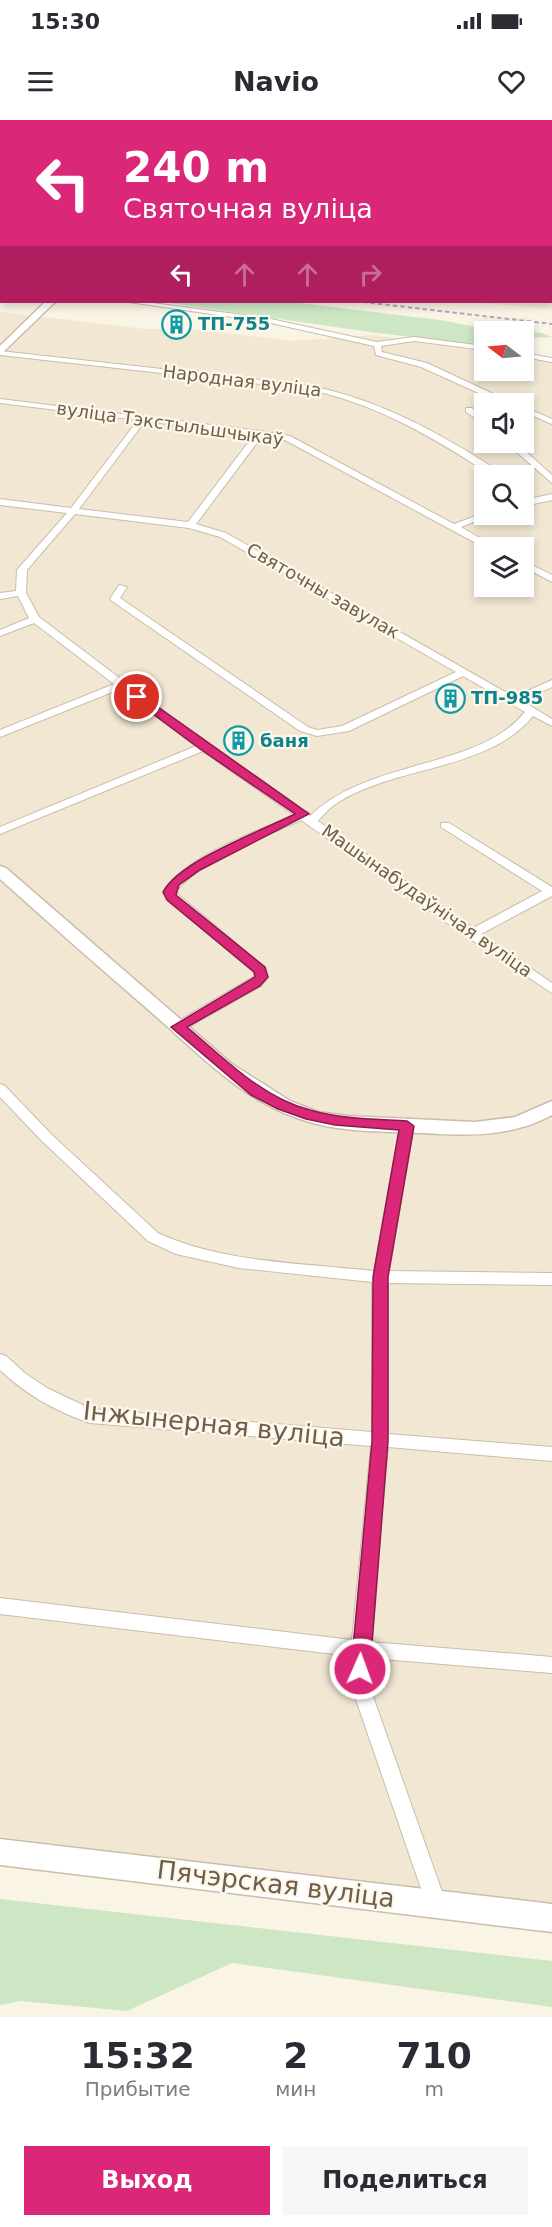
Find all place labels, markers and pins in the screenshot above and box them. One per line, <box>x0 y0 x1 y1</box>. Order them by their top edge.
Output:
building icon: ТП-755 <box>161 308 193 340</box>
place label: ТП-755 <box>198 313 270 334</box>
pin <box>111 671 162 722</box>
building icon: ТП-985 <box>434 682 466 714</box>
place label: ТП-985 <box>471 687 543 708</box>
building icon: баня <box>223 725 255 757</box>
place label: баня <box>260 730 309 751</box>

